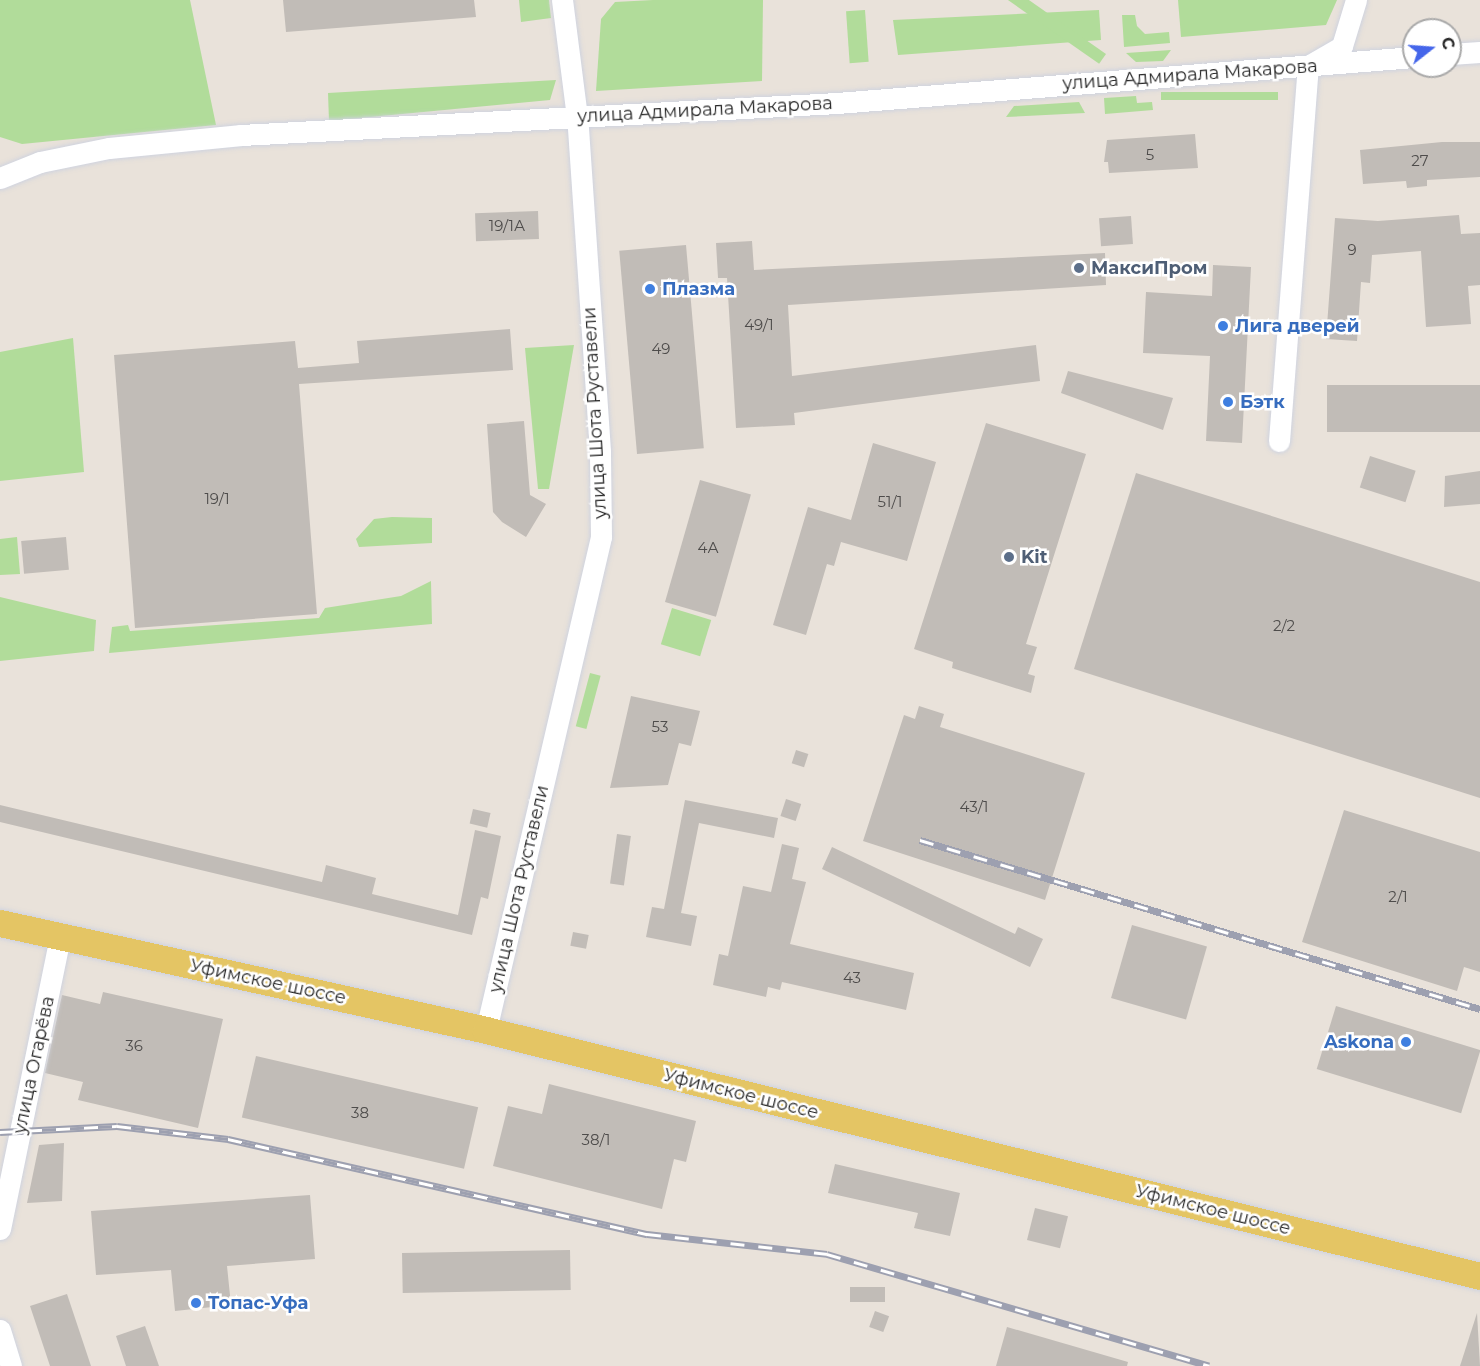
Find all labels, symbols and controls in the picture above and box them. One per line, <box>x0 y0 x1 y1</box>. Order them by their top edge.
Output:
north arrow <box>1402 18 1462 78</box>
text: С <box>1437 35 1459 52</box>
street label: улица Адмирала Макарова <box>1062 55 1318 95</box>
street label: улица Адмирала Макарова <box>577 93 833 127</box>
house number: 5 <box>1146 146 1154 164</box>
house number: 27 <box>1411 152 1429 170</box>
house number: 19/1А <box>489 217 525 235</box>
house number: 9 <box>1347 241 1357 259</box>
place label: МаксиПром <box>1091 257 1207 279</box>
marker: МаксиПром <box>1072 261 1086 275</box>
place label: Плазма <box>662 278 735 300</box>
marker: Плазма <box>643 282 657 296</box>
street label: улица Шота Руставели <box>579 306 611 520</box>
place label: Лига дверей <box>1235 315 1360 337</box>
house number: 49/1 <box>744 316 774 334</box>
marker: Лига дверей <box>1216 319 1230 333</box>
house number: 49 <box>652 340 670 358</box>
place label: Бэтк <box>1240 391 1285 413</box>
marker: Бэтк <box>1221 395 1235 409</box>
house number: 19/1 <box>204 490 230 508</box>
house number: 51/1 <box>878 493 902 511</box>
house number: 4А <box>697 539 719 557</box>
place label: Kit <box>1021 546 1048 568</box>
marker: Kit <box>1002 550 1016 564</box>
house number: 2/2 <box>1273 617 1295 635</box>
house number: 53 <box>652 718 668 736</box>
street label: улица Шота Руставели <box>485 783 553 995</box>
house number: 43/1 <box>959 798 989 816</box>
house number: 2/1 <box>1388 888 1408 906</box>
street label: Уфимское шоссе <box>188 955 348 1009</box>
house number: 43 <box>843 969 861 987</box>
street label: улица Огарёва <box>9 994 59 1136</box>
place label: Askona <box>1324 1031 1394 1053</box>
marker: Askona <box>1399 1035 1413 1049</box>
house number: 36 <box>125 1037 143 1055</box>
street label: Уфимское шоссе <box>661 1064 821 1124</box>
house number: 38 <box>351 1104 369 1122</box>
house number: 38/1 <box>582 1131 610 1149</box>
street label: Уфимское шоссе <box>1133 1180 1293 1240</box>
place label: Топас-Уфа <box>208 1292 308 1314</box>
marker: Топас-Уфа <box>189 1296 203 1310</box>

